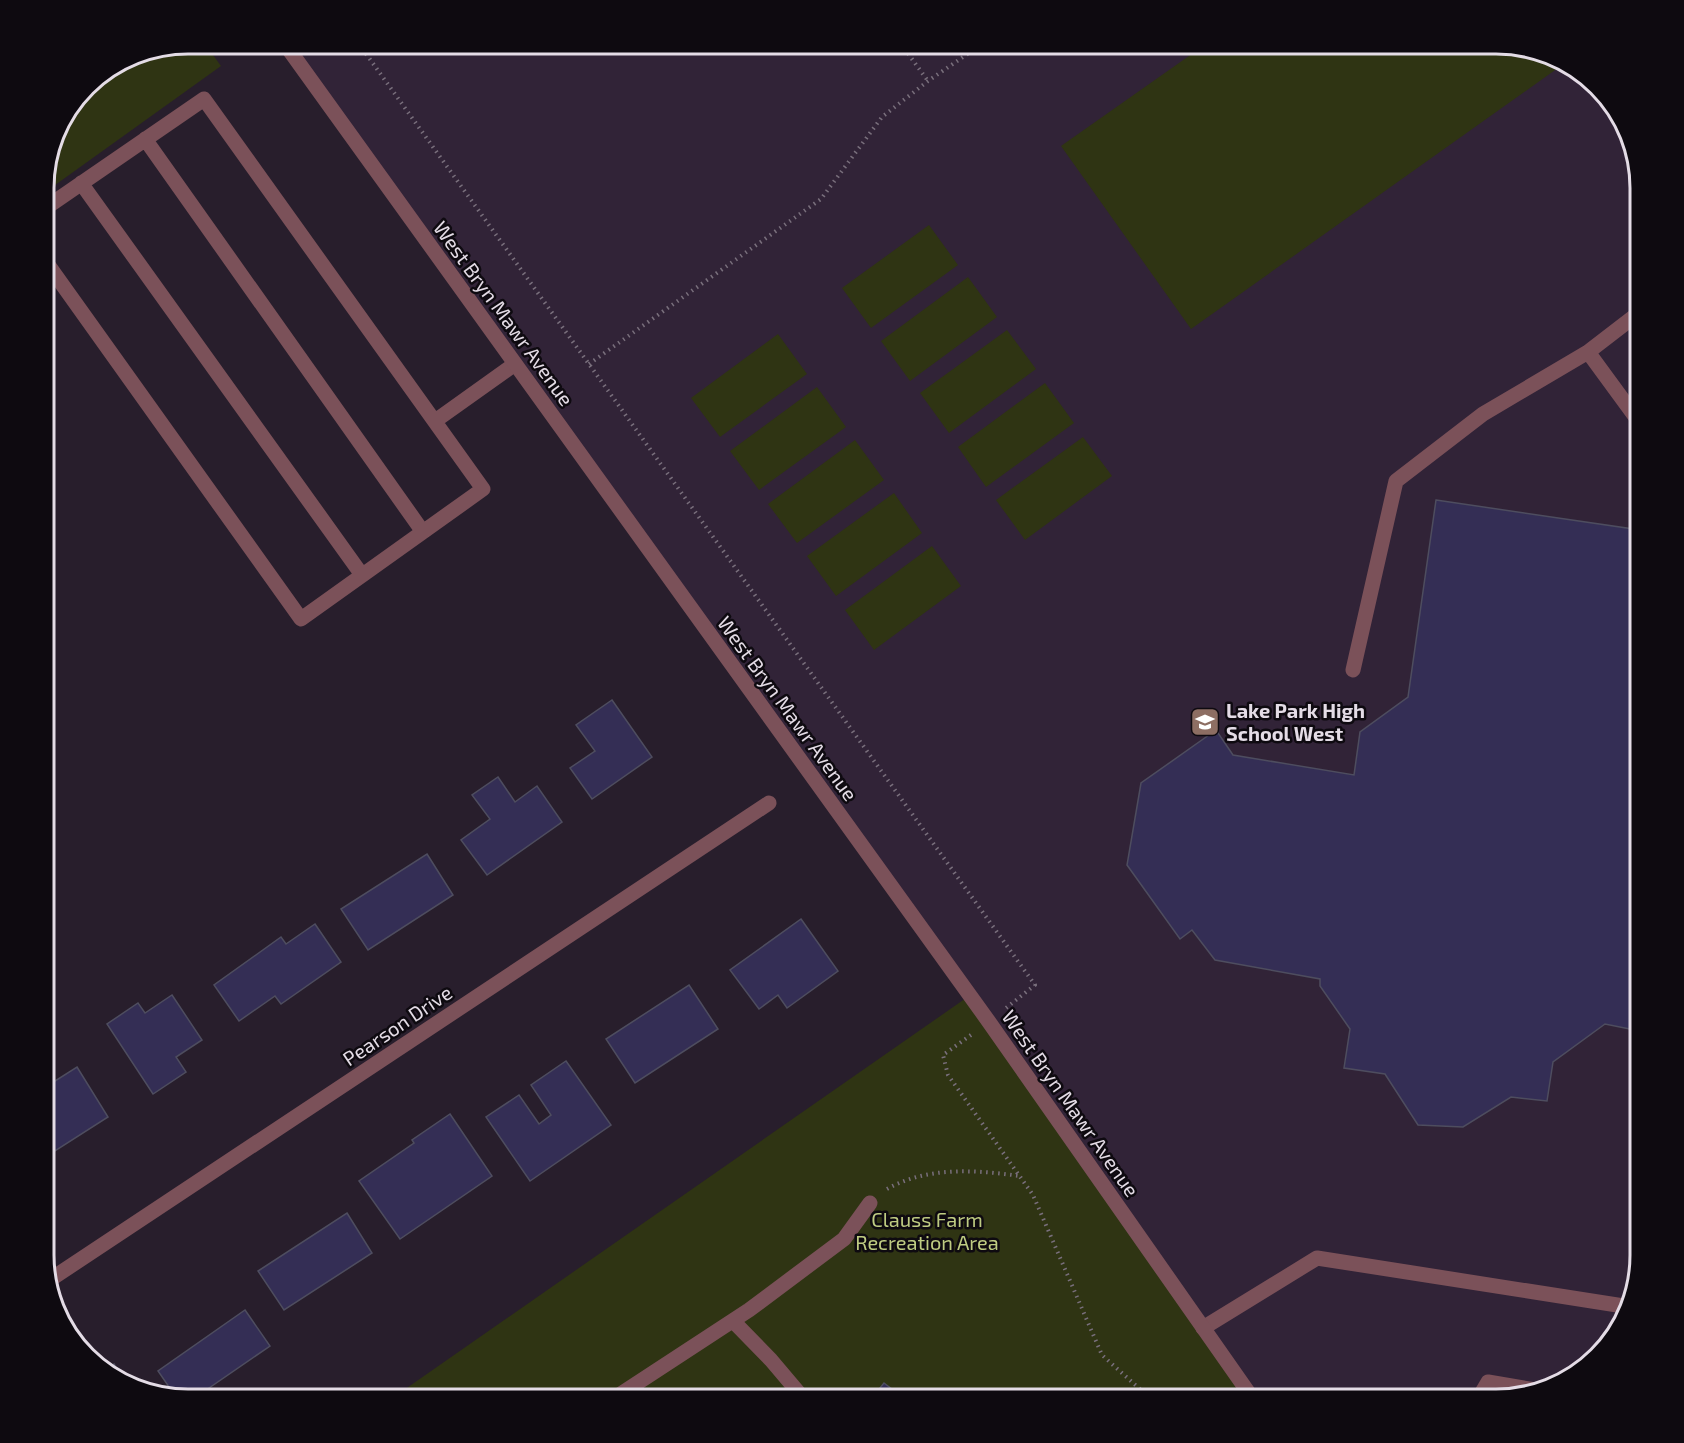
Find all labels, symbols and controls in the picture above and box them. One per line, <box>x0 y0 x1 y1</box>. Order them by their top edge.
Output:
street label: West Bryn Mawr Avenue <box>429 216 579 410</box>
street label: West Bryn Mawr Avenue <box>713 611 863 805</box>
place label: Lake Park High School West <box>1226 698 1365 745</box>
school or university icon: Lake Park High School West <box>1189 706 1221 738</box>
street label: Pearson Drive <box>338 980 456 1070</box>
street label: West Bryn Mawr Avenue <box>997 1005 1145 1201</box>
park label: Clauss Farm Recreation Area <box>855 1207 999 1254</box>

